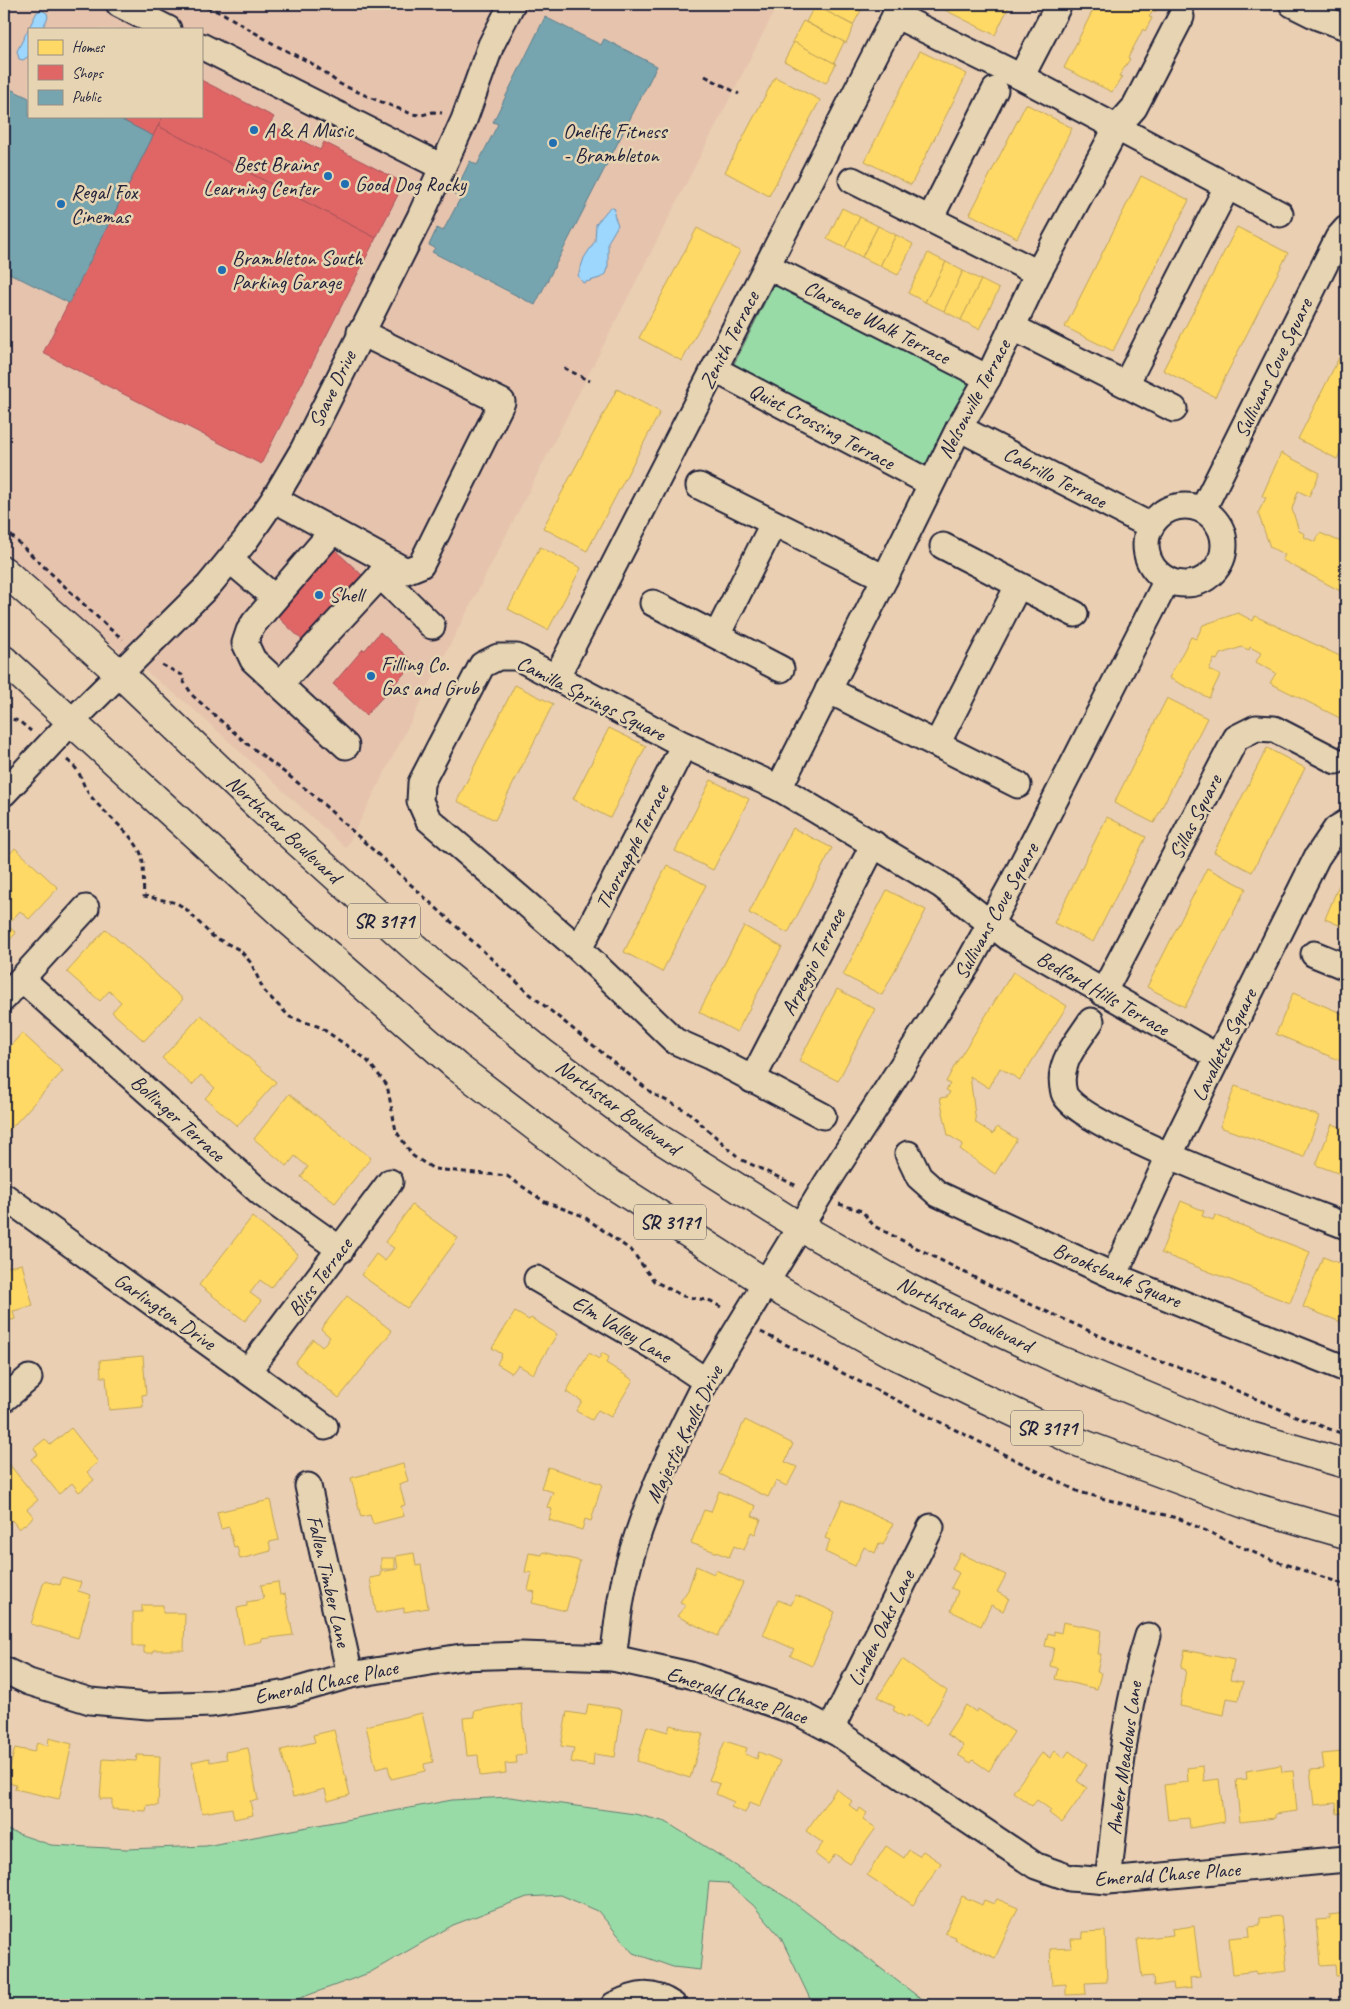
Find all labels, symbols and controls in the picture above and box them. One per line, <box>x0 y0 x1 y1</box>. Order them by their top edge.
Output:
legend <box>28 28 202 118</box>
text: Homes <box>72 38 106 57</box>
text: Shops <box>72 64 105 83</box>
text: Public <box>72 88 102 107</box>
place label: A & A Music <box>264 117 355 143</box>
place label: Onelife Fitness - Brambleton <box>563 118 668 168</box>
marker: A & A Music <box>248 124 260 136</box>
marker: Onelife Fitness - Brambleton <box>547 137 559 149</box>
place label: Best Brains Learning Center <box>203 151 320 201</box>
marker: Best Brains Learning Center <box>322 170 334 182</box>
place label: Good Dog Rocky <box>355 171 468 197</box>
marker: Good Dog Rocky <box>339 178 351 190</box>
place label: Regal Fox Cinemas <box>71 179 139 229</box>
marker: Regal Fox Cinemas <box>55 198 67 210</box>
place label: Brambleton South Parking Garage <box>232 245 364 295</box>
marker: Brambleton South Parking Garage <box>216 264 228 276</box>
street label: Clarence Walk Terrace <box>800 274 956 371</box>
street label: Zenith Terrace <box>693 286 765 393</box>
street label: Sullivans Cove Square <box>1228 293 1318 442</box>
street label: Nelsonville Terrace <box>932 333 1017 463</box>
street label: Soave Drive <box>302 345 362 432</box>
street label: Quiet Crossing Terrace <box>745 377 900 476</box>
street label: Cabrillo Terrace <box>999 440 1112 514</box>
place label: Shell <box>329 582 367 608</box>
marker: Shell <box>313 589 325 601</box>
street label: Camilla Springs Square <box>512 649 671 747</box>
place label: Filling Co. Gas and Grub <box>381 651 480 701</box>
marker: Filling Co. Gas and Grub <box>365 670 377 682</box>
street label: Northstar Boulevard <box>221 769 349 891</box>
street label: Sillas Square <box>1163 769 1228 864</box>
street label: Thornapple Terrace <box>589 779 675 914</box>
street label: Sullivans Cove Square <box>948 837 1045 984</box>
street label: Arpeggio Terrace <box>775 903 852 1020</box>
road number: SR 3171 <box>348 904 420 938</box>
street label: Bedford Hills Terrace <box>1032 945 1175 1042</box>
street label: Lavallette Square <box>1186 983 1263 1105</box>
street label: Northstar Boulevard <box>551 1053 688 1163</box>
street label: Bollinger Terrace <box>125 1069 231 1168</box>
road number: SR 3171 <box>634 1204 706 1240</box>
street label: Bliss Terrace <box>282 1231 359 1321</box>
street label: Brooksbank Square <box>1049 1236 1186 1314</box>
street label: Garlington Drive <box>109 1267 222 1356</box>
street label: Northstar Boulevard <box>893 1270 1040 1360</box>
street label: Elm Valley Lane <box>568 1289 678 1370</box>
street label: Majestic Knolls Drive <box>640 1360 729 1507</box>
road number: SR 3171 <box>1011 1410 1083 1446</box>
street label: Fallen Timber Lane <box>301 1513 357 1650</box>
street label: Linden Oaks Lane <box>842 1565 921 1690</box>
street label: Emerald Chase Place <box>252 1654 401 1710</box>
street label: Emerald Chase Place <box>664 1660 811 1730</box>
street label: Amber Meadows Lane <box>1100 1679 1148 1836</box>
street label: Emerald Chase Place <box>1093 1856 1242 1892</box>

